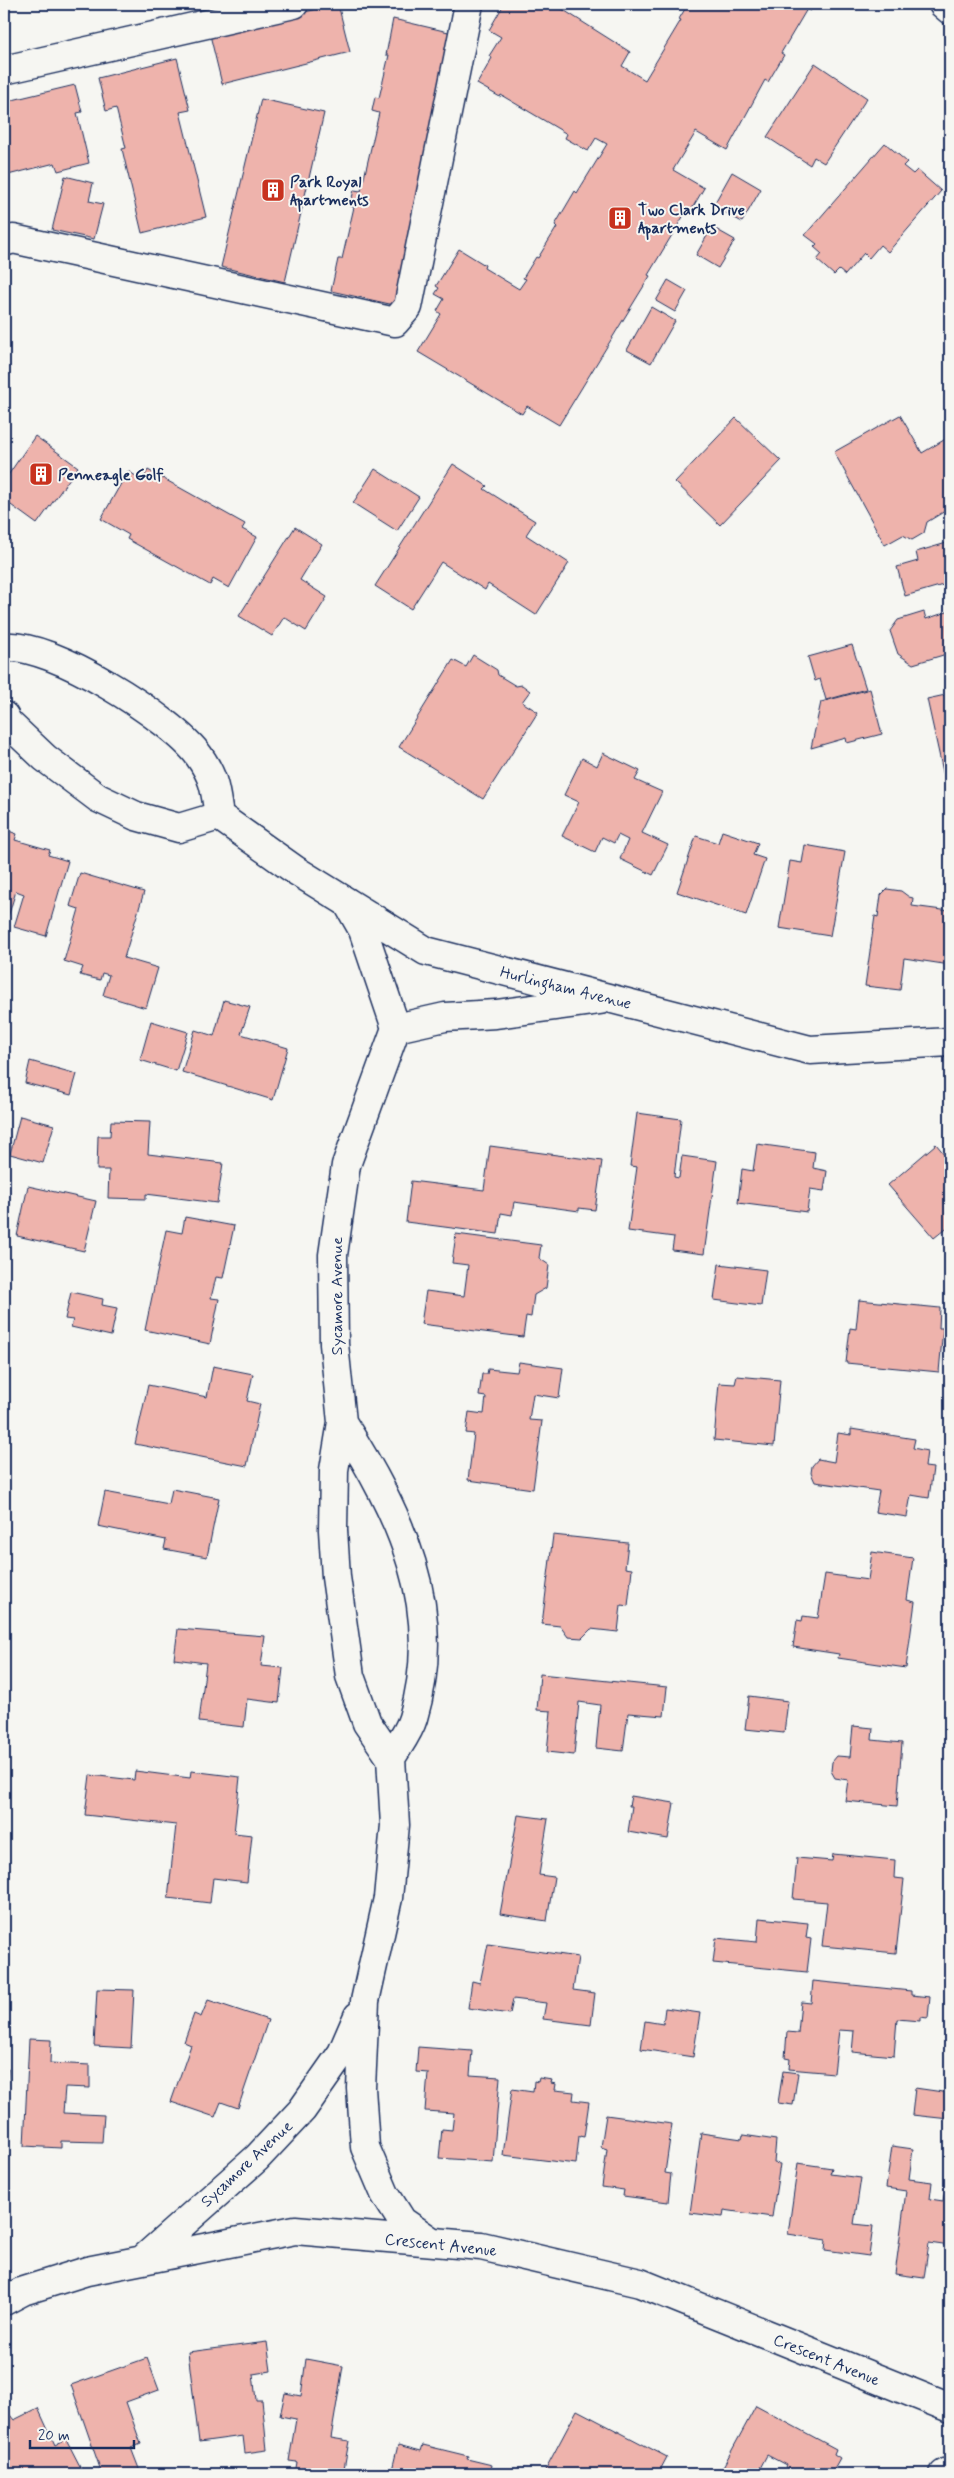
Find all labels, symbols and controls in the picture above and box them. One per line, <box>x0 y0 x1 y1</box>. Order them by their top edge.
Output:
place label: Park Royal Apartments <box>290 172 369 212</box>
building icon: Park Royal Apartments <box>260 177 286 203</box>
place label: Two Clark Drive Apartments <box>638 200 745 240</box>
building icon: Two Clark Drive Apartments <box>607 205 633 231</box>
building icon: Penneagle Golf <box>28 461 54 487</box>
place label: Penneagle Golf <box>58 465 164 487</box>
street label: Hurlingham Avenue <box>498 962 633 1016</box>
street label: Sycamore Avenue <box>327 1237 348 1355</box>
street label: Sycamore Avenue <box>197 2116 298 2212</box>
street label: Crescent Avenue <box>384 2229 499 2262</box>
street label: Crescent Avenue <box>770 2329 883 2391</box>
scale bar <box>30 2418 134 2450</box>
text: 20 m <box>38 2426 70 2446</box>

